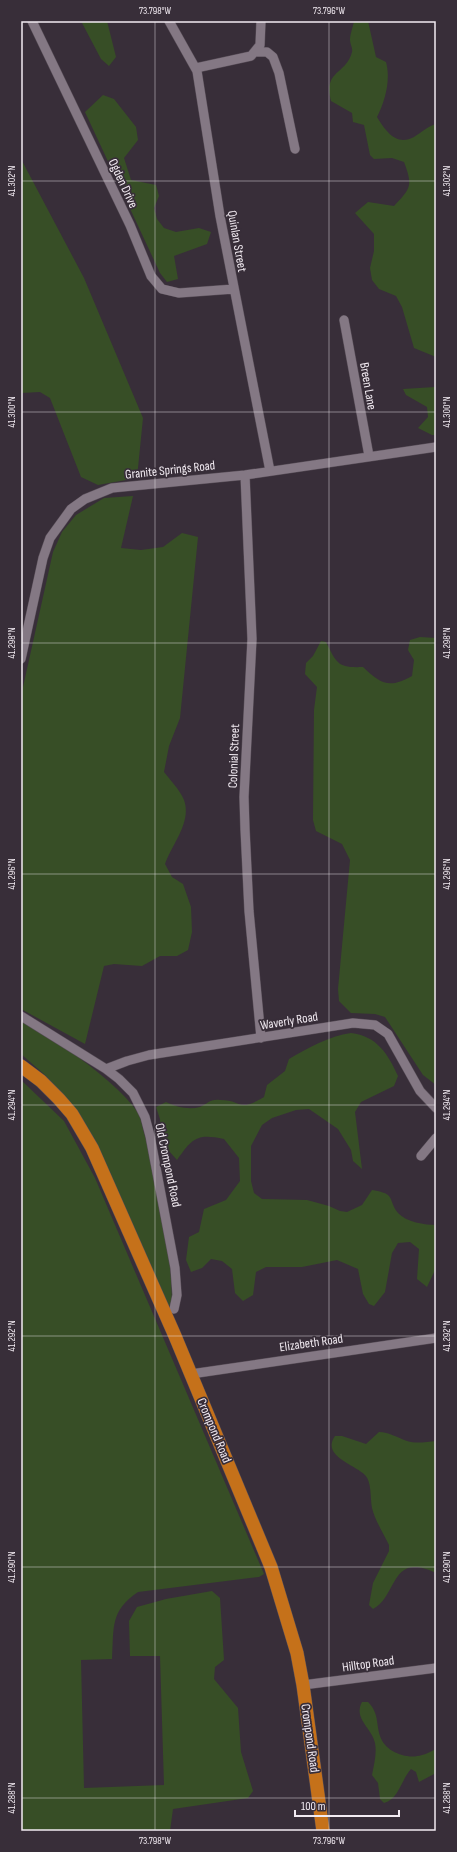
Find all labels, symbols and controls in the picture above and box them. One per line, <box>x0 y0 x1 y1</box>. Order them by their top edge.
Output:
text: 73.798°W <box>139 5 171 17</box>
text: 73.796°W <box>313 5 346 17</box>
street label: Ogden Drive <box>105 156 141 211</box>
text: 41.302°N <box>6 166 18 196</box>
text: 41.302°N <box>441 166 453 196</box>
street label: Quinlan Street <box>224 209 250 273</box>
street label: Breen Lane <box>356 361 380 411</box>
text: 41.300°N <box>6 396 18 428</box>
text: 41.300°N <box>441 396 453 428</box>
street label: Granite Springs Road <box>124 457 216 483</box>
text: 41.298°N <box>6 627 18 659</box>
text: 41.298°N <box>441 627 453 659</box>
street label: Colonial Street <box>225 724 243 788</box>
text: 41.296°N <box>6 858 18 890</box>
text: 41.296°N <box>441 858 453 890</box>
street label: Waverly Road <box>259 1009 319 1033</box>
text: 41.294°N <box>6 1090 18 1120</box>
text: 41.294°N <box>441 1090 453 1120</box>
street label: Old Crompond Road <box>151 1122 185 1209</box>
text: 41.292°N <box>6 1321 18 1351</box>
text: 41.292°N <box>441 1321 453 1351</box>
street label: Elizabeth Road <box>278 1331 344 1355</box>
street label: Crompond Road <box>193 1396 235 1465</box>
text: 41.290°N <box>6 1551 18 1583</box>
text: 41.290°N <box>441 1551 453 1583</box>
street label: Hilltop Road <box>341 1652 395 1676</box>
street label: Crompond Road <box>297 1703 323 1773</box>
text: 41.288°N <box>6 1782 18 1814</box>
text: 41.288°N <box>441 1782 453 1814</box>
scale bar <box>295 1792 399 1818</box>
text: 100 m <box>301 1799 326 1814</box>
text: 73.798°W <box>139 1835 171 1847</box>
text: 73.796°W <box>313 1835 346 1847</box>

